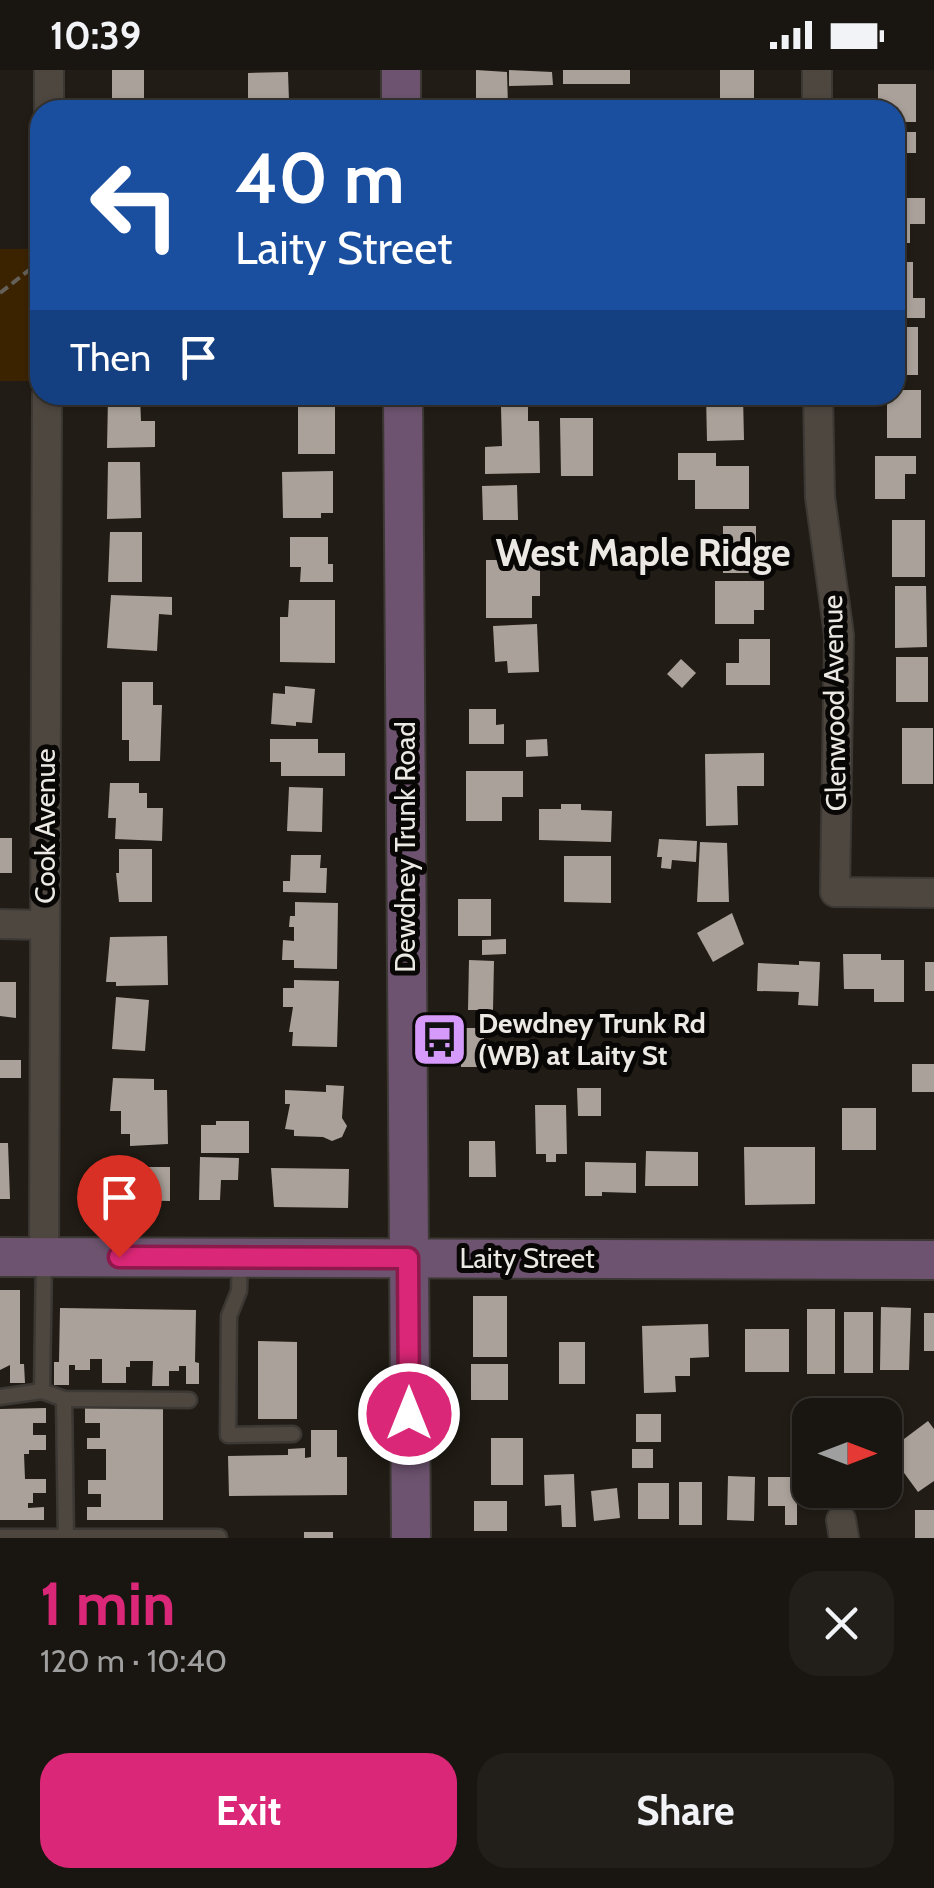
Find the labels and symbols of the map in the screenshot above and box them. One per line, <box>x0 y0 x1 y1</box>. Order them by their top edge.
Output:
district label: West Maple Ridge <box>495 529 791 576</box>
street label: Glenwood Avenue <box>815 594 853 812</box>
street label: Dewdney Trunk Road <box>388 721 422 973</box>
street label: Cook Avenue <box>28 748 62 904</box>
place label: Dewdney Trunk Rd (WB) at Laity St <box>478 1006 706 1072</box>
bus stop icon: Dewdney Trunk Rd (WB) at Laity St <box>409 1009 469 1069</box>
pin <box>77 1155 162 1258</box>
street label: Laity Street <box>459 1241 595 1275</box>
position arrow <box>357 1362 461 1466</box>
north arrow <box>792 1398 902 1508</box>

